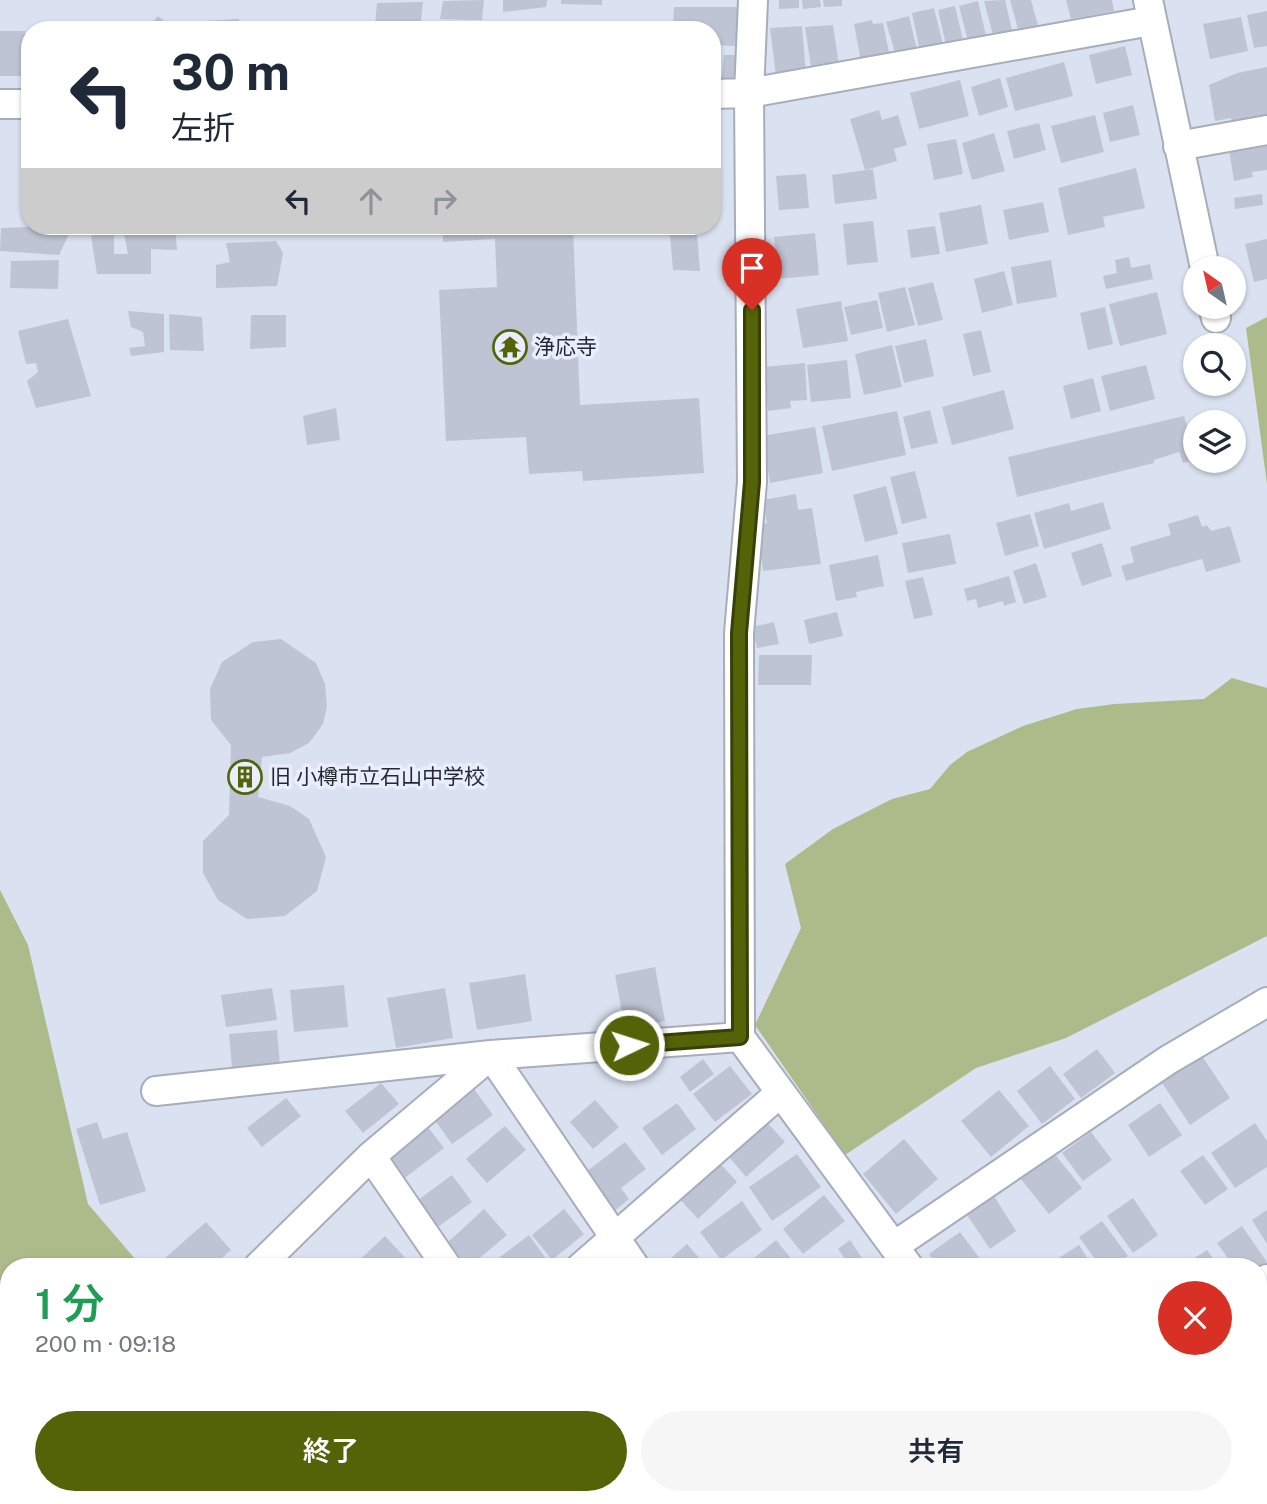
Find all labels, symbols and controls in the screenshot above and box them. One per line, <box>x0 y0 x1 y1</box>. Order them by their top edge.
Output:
text: 30 m <box>171 43 290 101</box>
icon: left <box>56 49 147 140</box>
text: 左折 <box>171 109 235 146</box>
icon: left <box>279 182 317 220</box>
icon: ahead <box>352 182 390 220</box>
icon: right <box>425 182 463 220</box>
pin <box>722 238 782 310</box>
icon: arrive <box>733 249 771 287</box>
north arrow <box>1183 256 1246 318</box>
map controls <box>1183 256 1246 473</box>
temple icon: 浄応寺 <box>491 328 529 366</box>
button: search <box>1183 333 1246 396</box>
place label: 浄応寺 <box>534 334 597 359</box>
button: layers <box>1183 410 1246 473</box>
building icon: 旧 小樽市立石山中学校 <box>226 758 264 796</box>
place label: 旧 小樽市立石山中学校 <box>270 764 485 789</box>
position arrow <box>592 1008 666 1082</box>
text: 1 分 <box>35 1279 104 1328</box>
button: close <box>1158 1281 1232 1355</box>
text: 200 m · 09:18 <box>35 1330 176 1357</box>
button: 終了 <box>35 1411 627 1491</box>
button: 共有 <box>641 1411 1232 1491</box>

